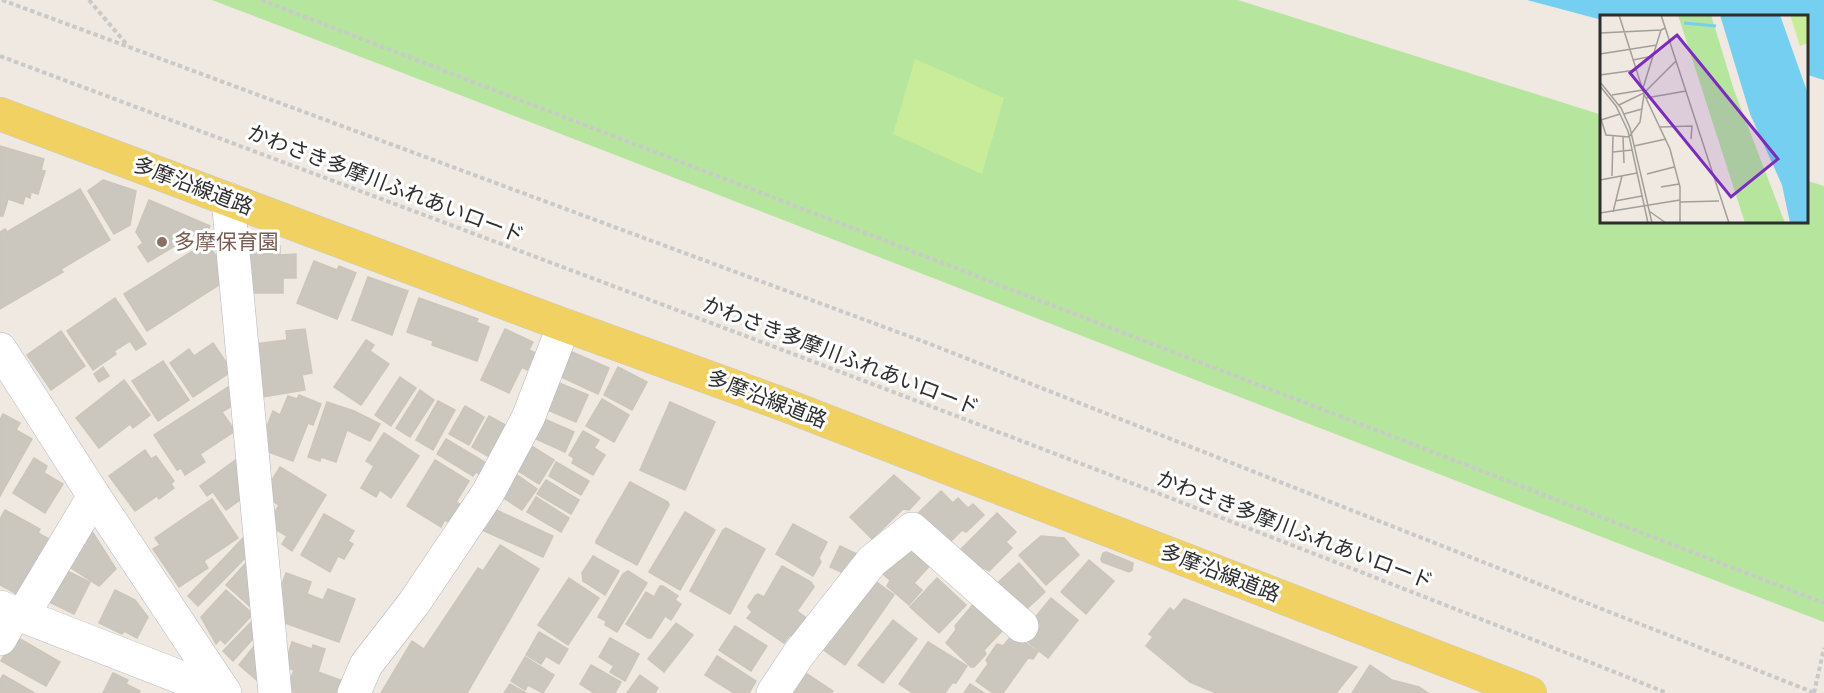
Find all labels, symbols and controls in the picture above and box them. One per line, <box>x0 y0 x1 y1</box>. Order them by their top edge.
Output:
inset map <box>1600 15 1809 224</box>
street label: かわさき多摩川ふれあいロード <box>244 118 528 248</box>
street label: 多摩沿線道路 <box>130 150 257 220</box>
place label: 多摩保育園 <box>174 228 279 254</box>
marker: 多摩保育園 <box>155 235 169 249</box>
street label: かわさき多摩川ふれあいロード <box>699 290 983 420</box>
street label: 多摩沿線道路 <box>704 363 831 433</box>
street label: かわさき多摩川ふれあいロード <box>1153 464 1437 594</box>
street label: 多摩沿線道路 <box>1157 537 1284 607</box>

